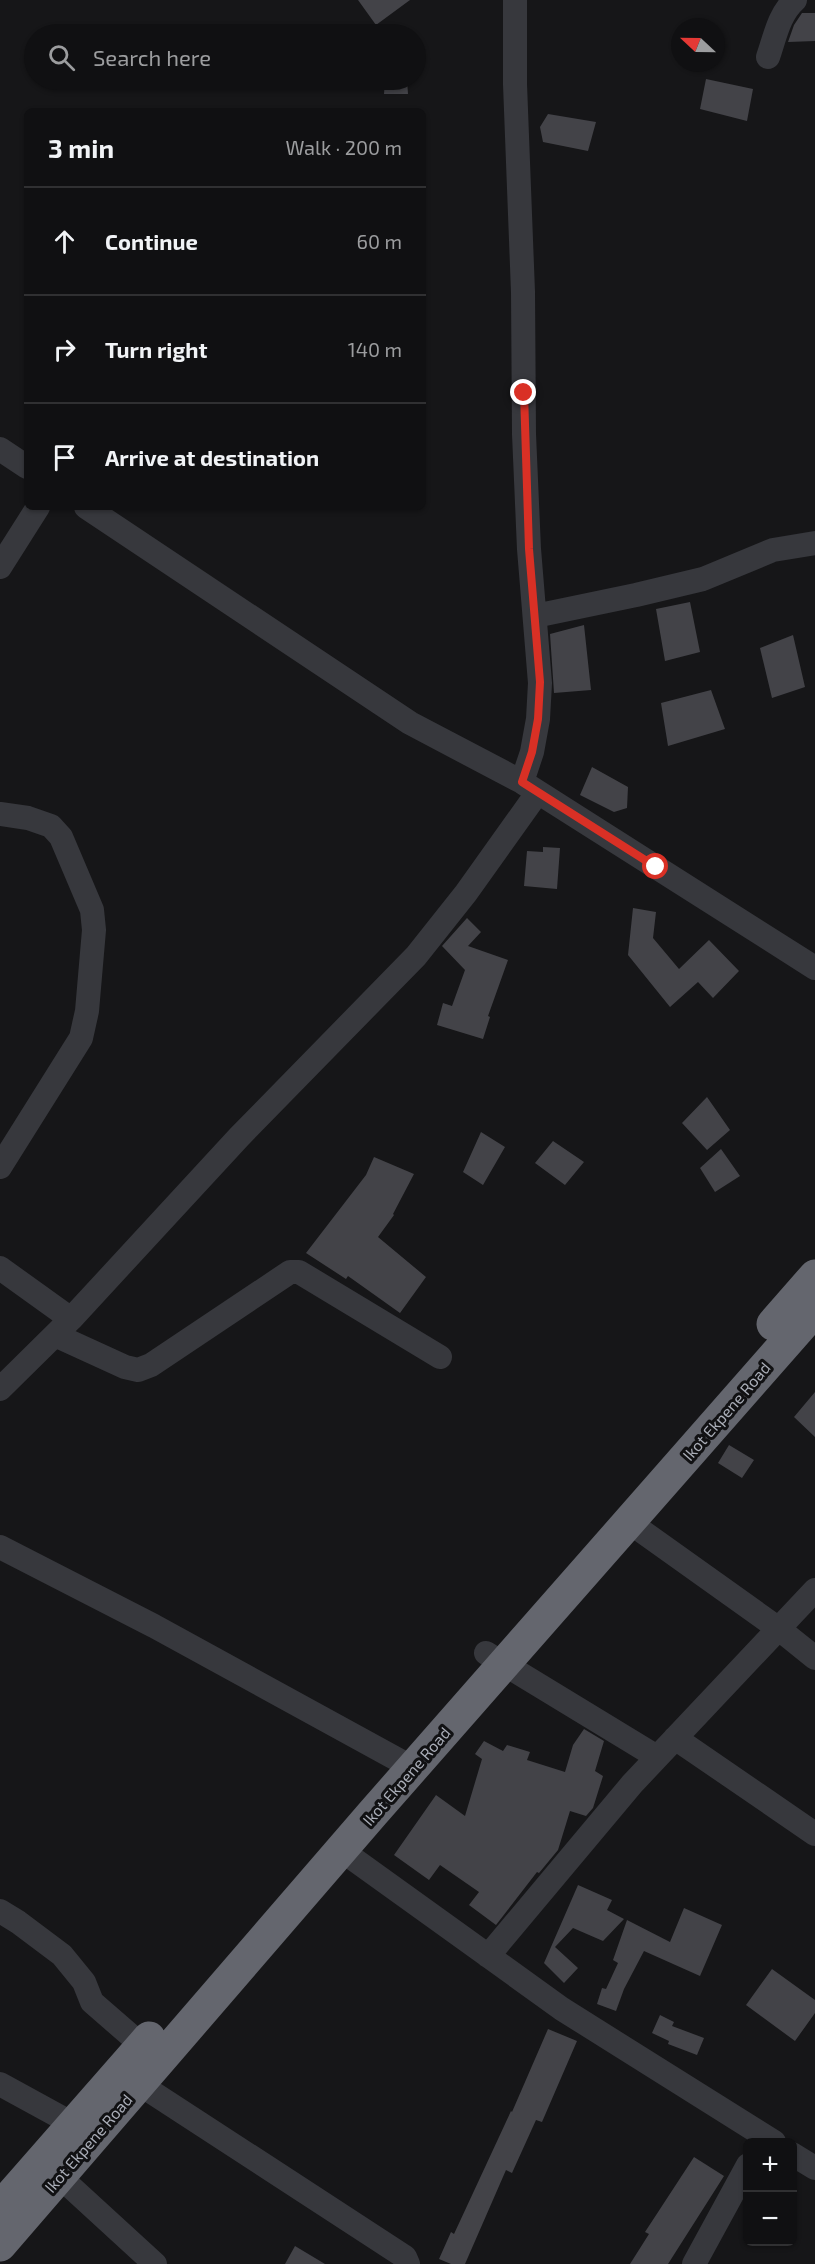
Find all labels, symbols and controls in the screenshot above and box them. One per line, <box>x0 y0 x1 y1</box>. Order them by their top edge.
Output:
north arrow <box>671 18 725 72</box>
search box <box>24 24 426 90</box>
icon: search <box>45 41 78 74</box>
text: Search here <box>93 44 211 70</box>
text: 3 min <box>48 132 114 163</box>
text: Walk · 200 m <box>285 135 402 159</box>
icon: ahead <box>48 225 81 258</box>
text: Continue <box>105 228 198 254</box>
text: 60 m <box>357 229 402 253</box>
icon: right <box>48 333 81 366</box>
text: Turn right <box>105 336 207 362</box>
text: 140 m <box>348 337 402 361</box>
route end <box>510 379 536 405</box>
icon: arrive <box>48 441 81 474</box>
text: Arrive at destination <box>105 444 319 470</box>
route start <box>642 853 668 879</box>
street label: Ikot Ekpene Road <box>678 1358 774 1464</box>
street label: Ikot Ekpene Road <box>358 1723 454 1829</box>
street label: Ikot Ekpene Road <box>40 2090 136 2196</box>
map controls <box>743 2138 797 2246</box>
button: + <box>743 2138 797 2192</box>
button: − <box>743 2192 797 2246</box>

